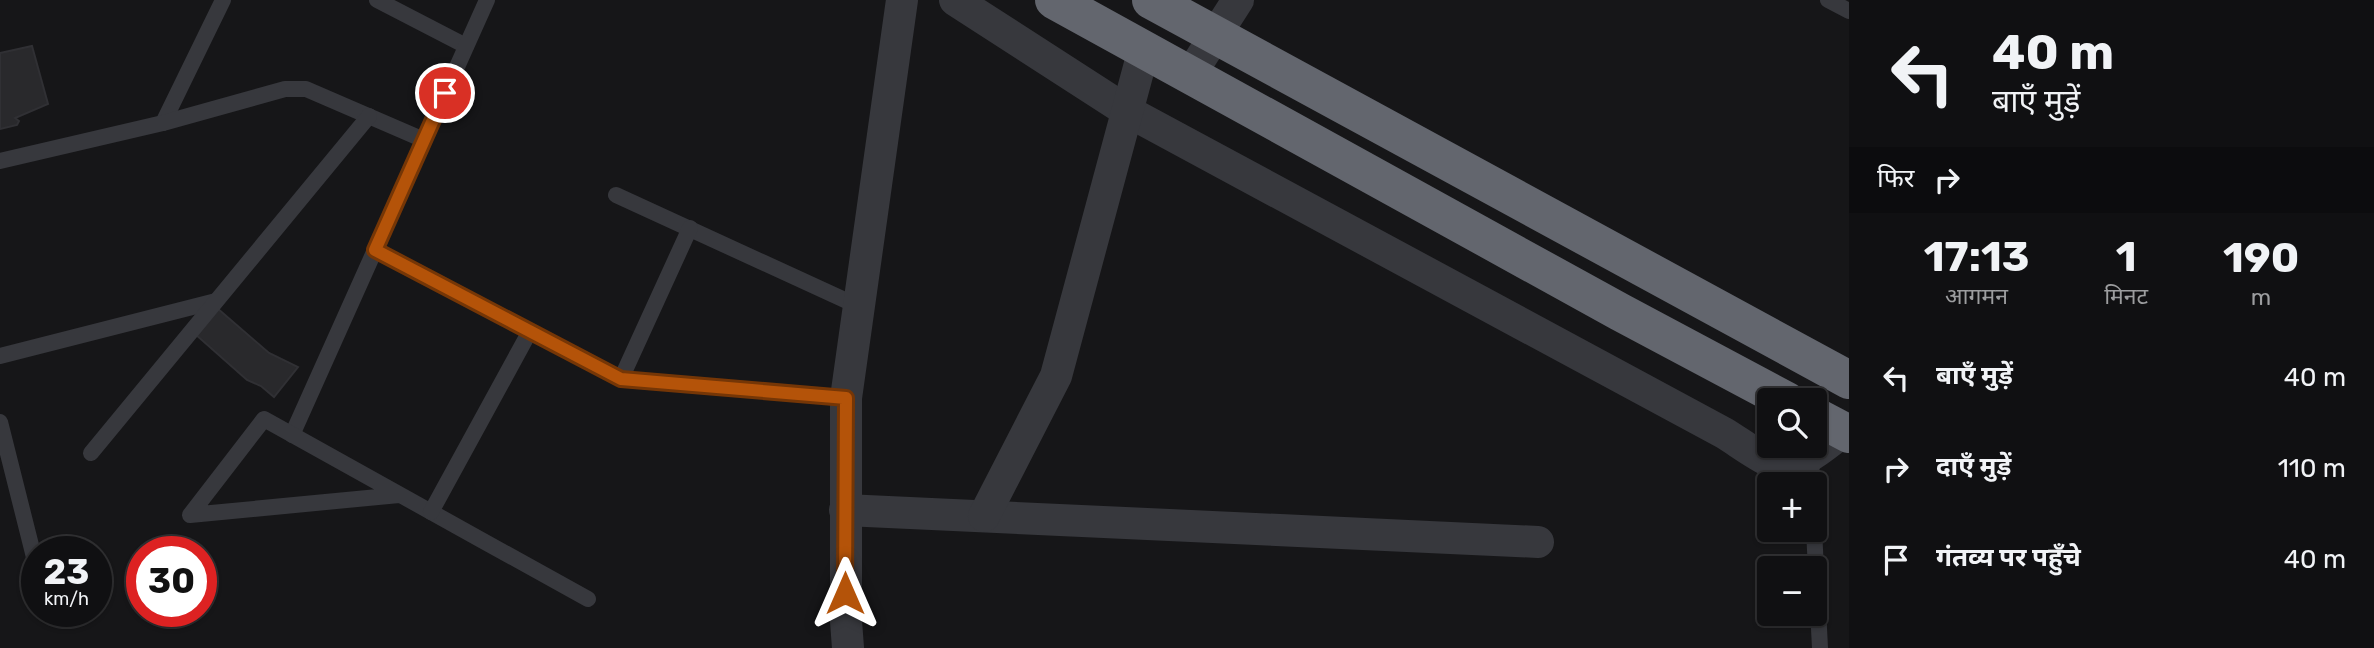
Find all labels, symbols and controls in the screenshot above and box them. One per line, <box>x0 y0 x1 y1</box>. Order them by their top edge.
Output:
text: 40 m <box>1992 23 2114 81</box>
icon: left <box>1877 28 1968 119</box>
pin <box>415 63 475 123</box>
icon: arrive <box>426 74 464 112</box>
text: बाएँ मुड़ें <box>1992 82 2080 120</box>
icon: right <box>1928 161 1966 199</box>
text: फिर <box>1877 163 1914 194</box>
text: 17:13 <box>1924 232 2029 282</box>
text: 1 <box>2116 232 2137 282</box>
text: 190 <box>2223 233 2299 283</box>
text: आगमन <box>1945 282 2008 310</box>
text: मिनट <box>2104 282 2148 310</box>
text: m <box>2251 283 2271 311</box>
icon: left <box>1877 359 1915 397</box>
text: बाएँ मुड़ें <box>1936 360 2013 391</box>
text: 40 m <box>2284 362 2346 393</box>
map controls <box>1757 388 1827 626</box>
button: search <box>1757 388 1827 458</box>
icon: right <box>1877 450 1915 488</box>
text: दाएँ मुड़ें <box>1936 451 2011 482</box>
text: 110 m <box>2278 453 2346 484</box>
button: + <box>1757 472 1827 542</box>
speed limit sign: 30 <box>126 536 217 627</box>
icon: arrive <box>1877 541 1915 579</box>
text: गंतव्य पर पहुँचे <box>1936 542 2081 573</box>
text: 40 m <box>2284 544 2346 575</box>
text: 23 <box>44 551 89 593</box>
position arrow <box>808 556 882 630</box>
button: − <box>1757 556 1827 626</box>
text: km/h <box>44 588 89 610</box>

